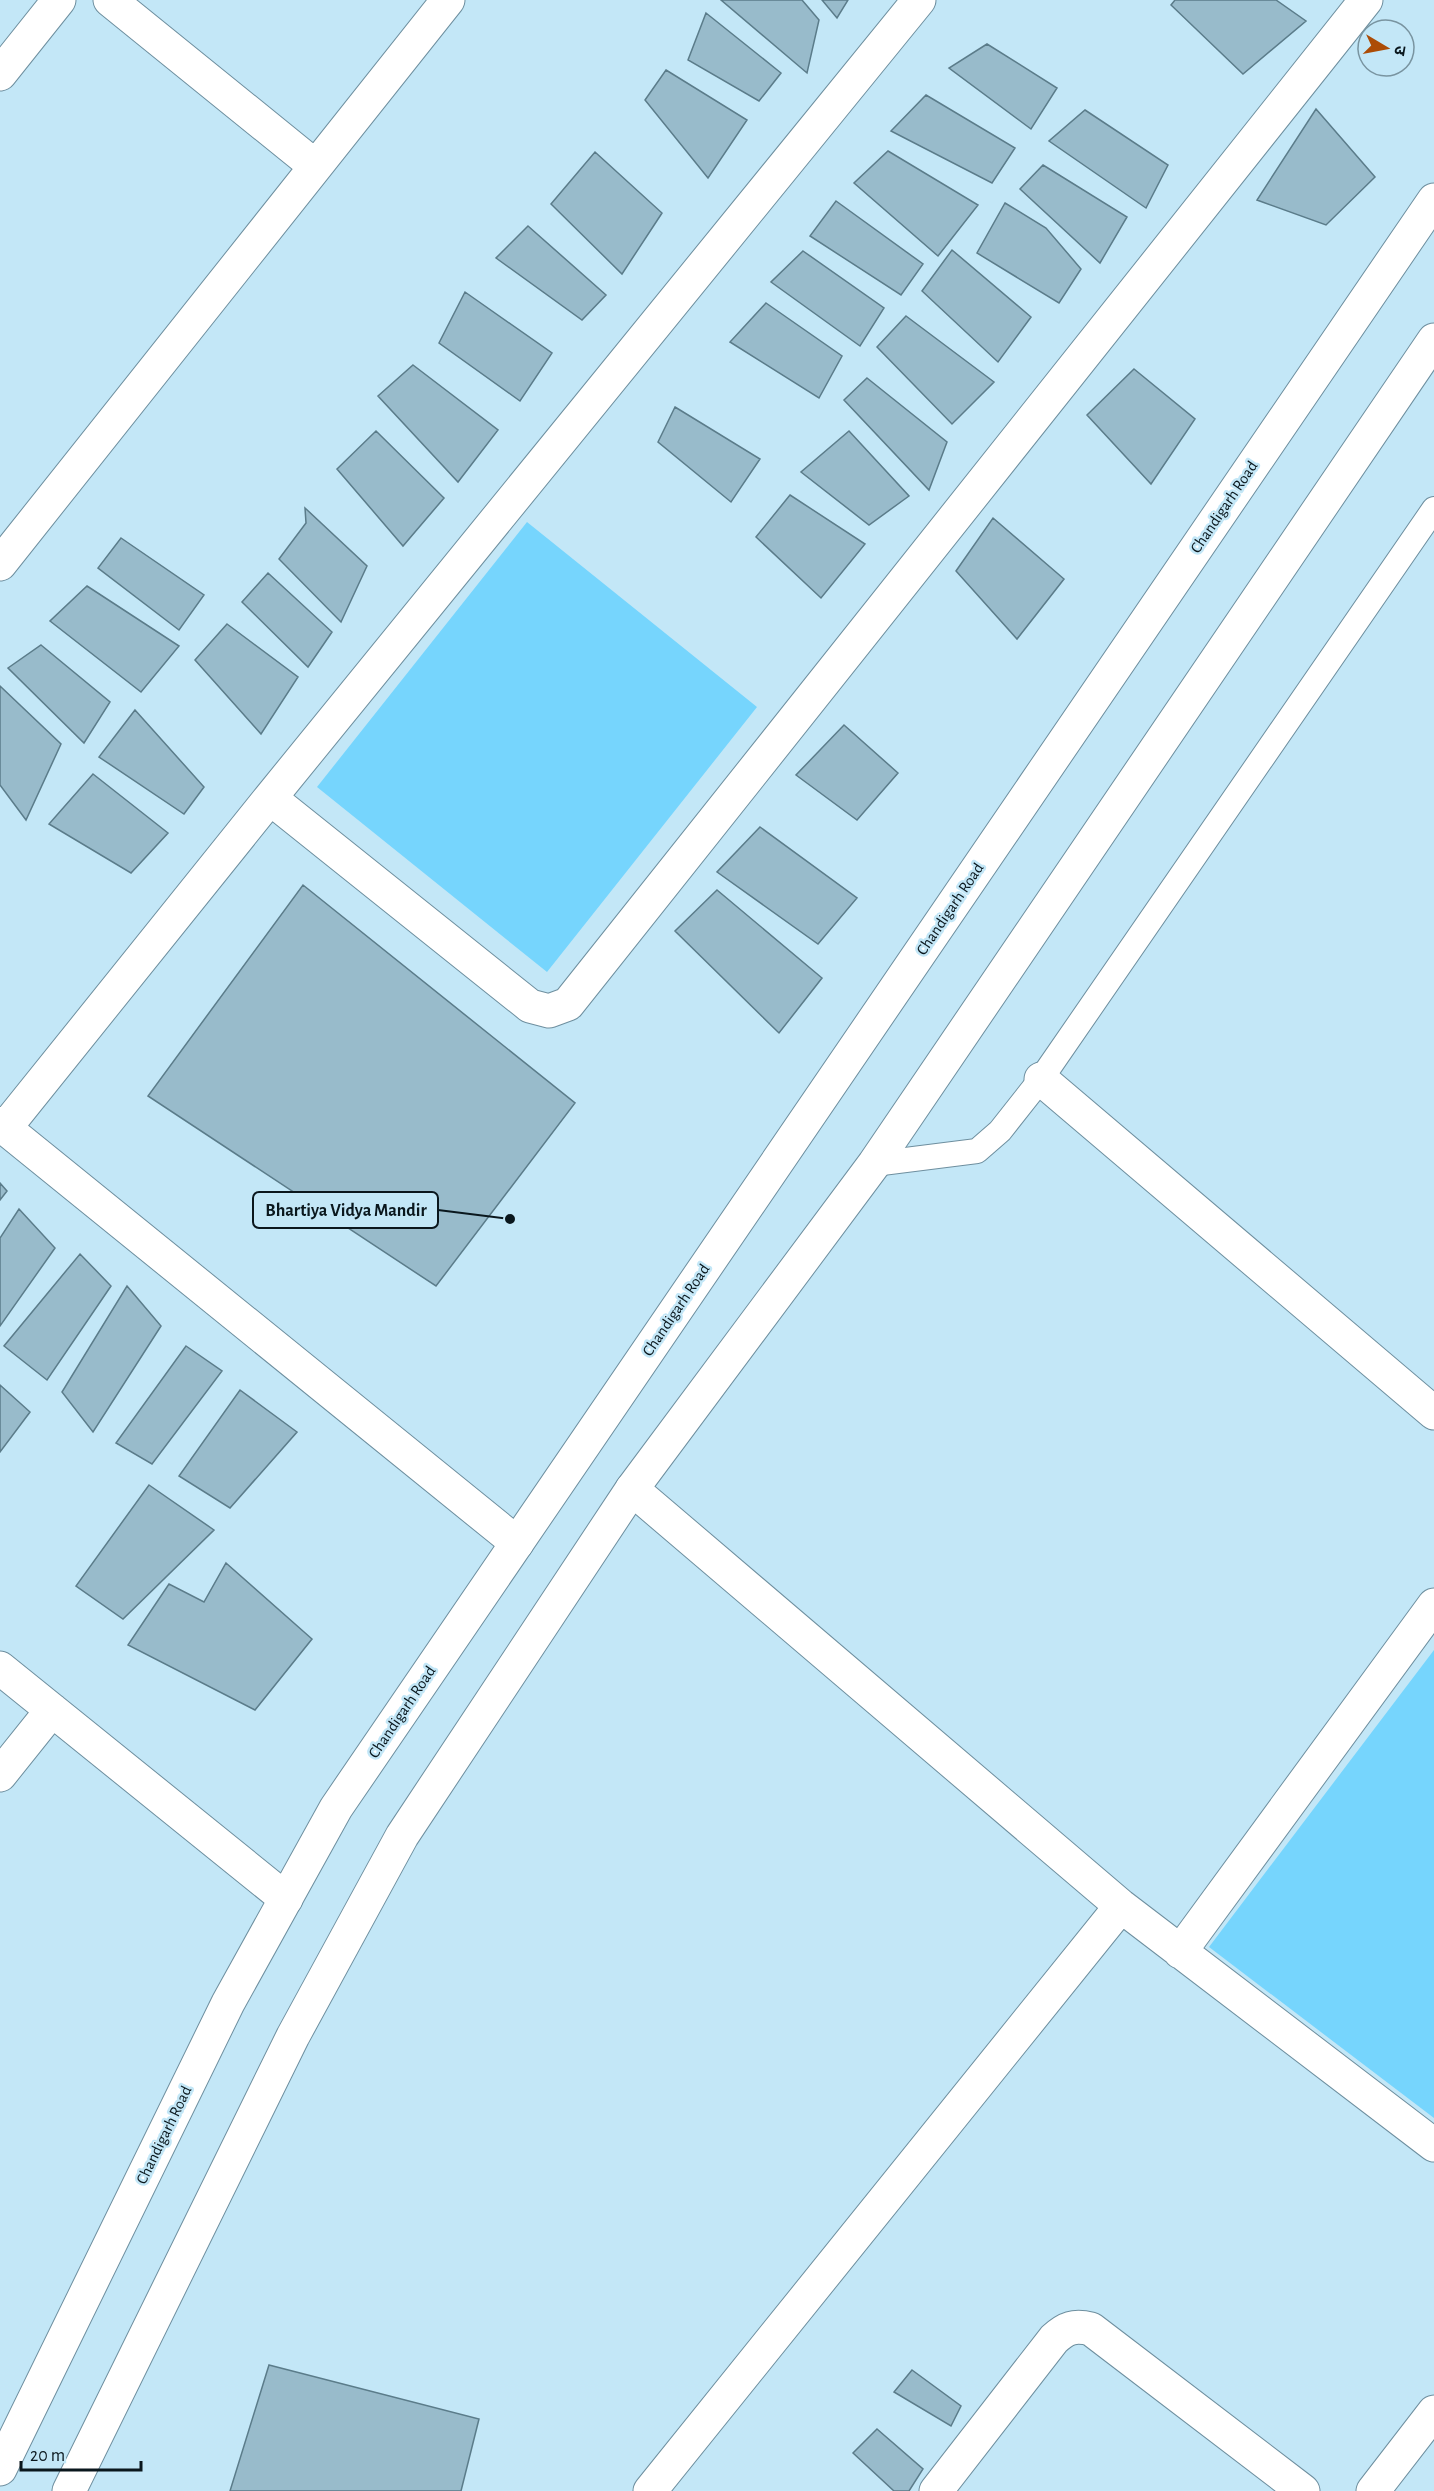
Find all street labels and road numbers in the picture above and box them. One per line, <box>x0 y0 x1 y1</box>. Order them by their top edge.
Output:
street label: Chandigarh Road <box>1187 458 1261 556</box>
street label: Chandigarh Road <box>913 860 987 958</box>
street label: Chandigarh Road <box>639 1261 713 1359</box>
street label: Chandigarh Road <box>365 1663 439 1761</box>
street label: Chandigarh Road <box>133 2083 195 2187</box>

